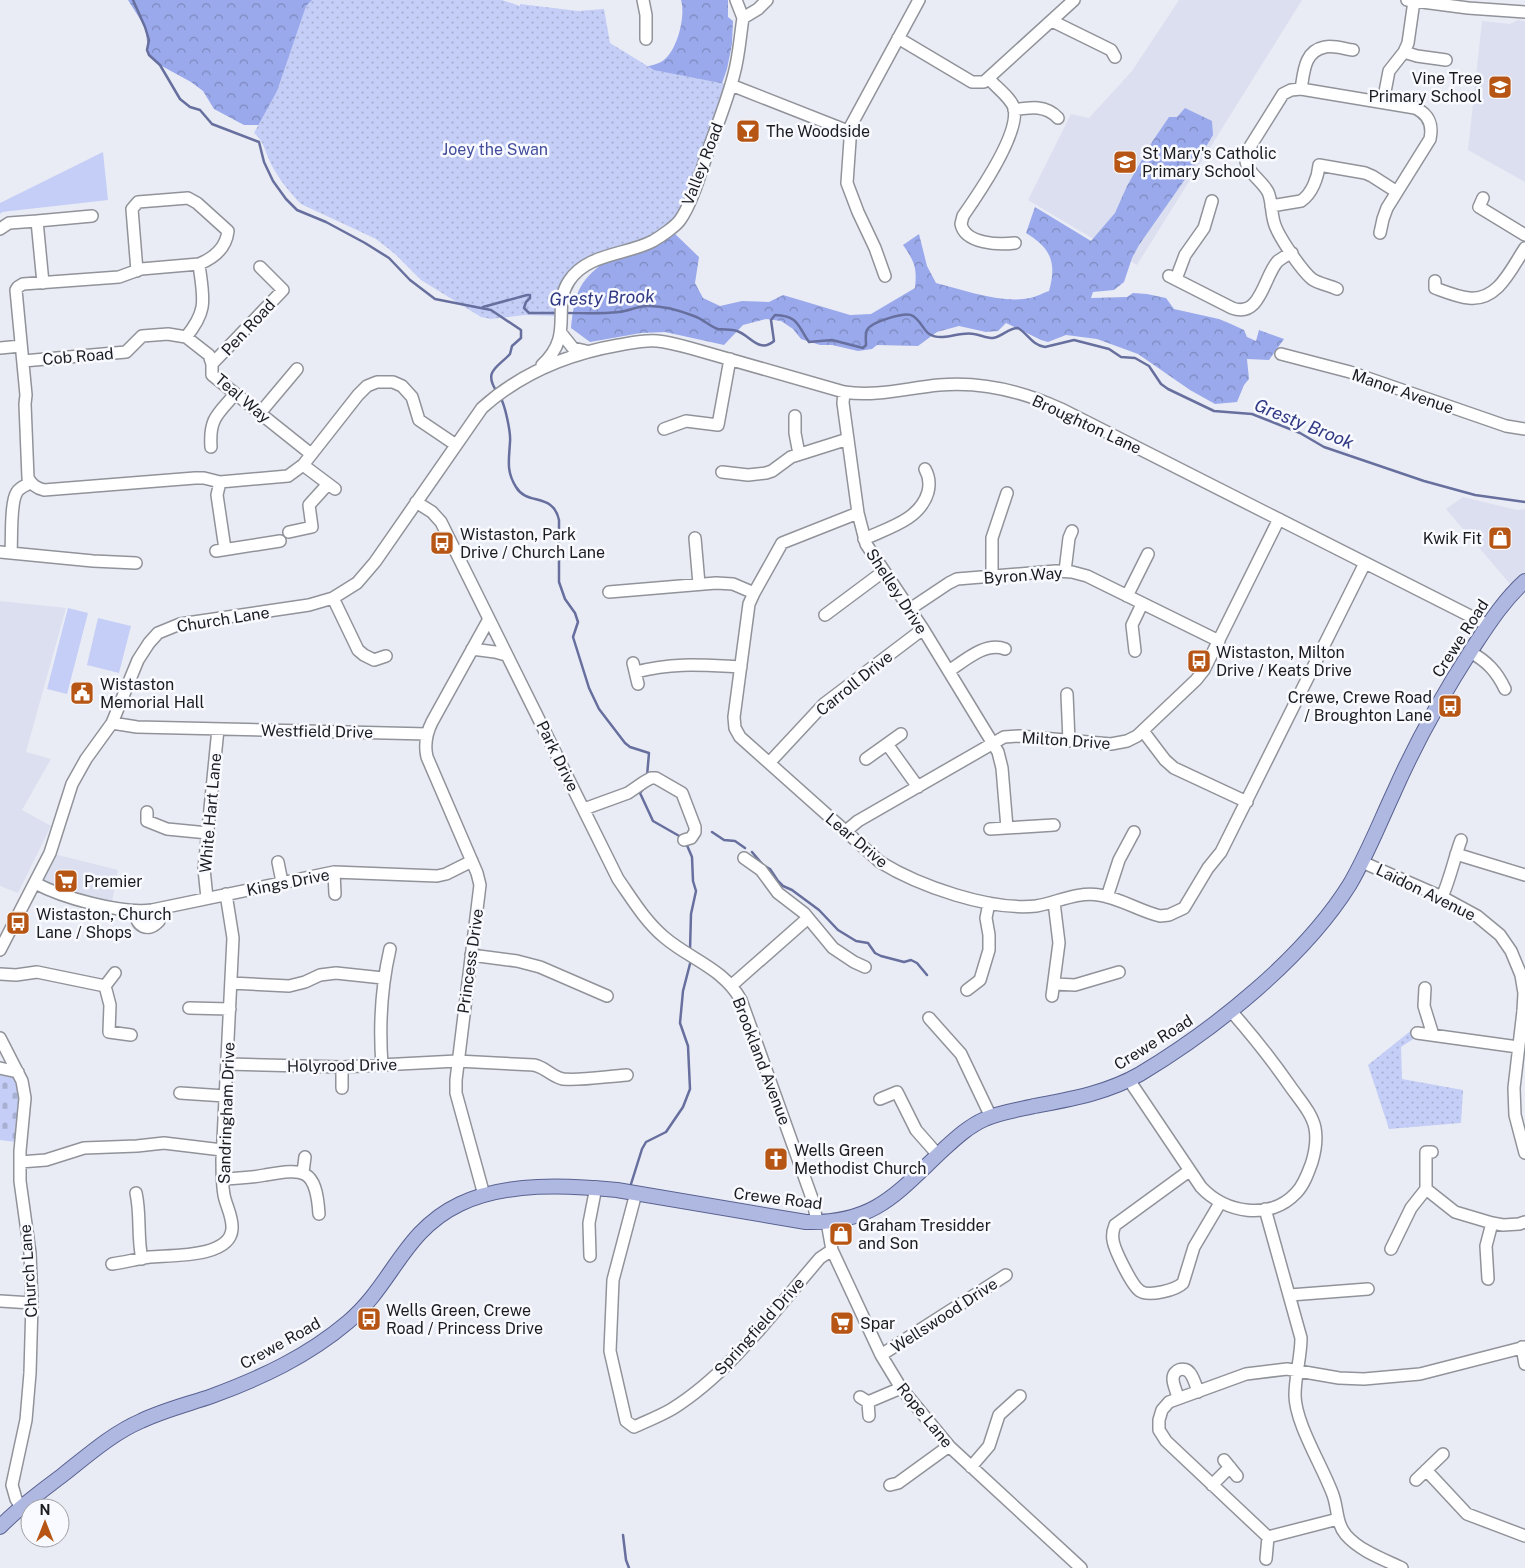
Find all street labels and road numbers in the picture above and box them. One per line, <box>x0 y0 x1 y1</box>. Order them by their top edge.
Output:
street label: Valley Road <box>678 120 727 208</box>
street label: Pen Road <box>218 295 279 359</box>
street label: Cob Road <box>42 344 114 369</box>
street label: Manor Avenue <box>1349 365 1456 418</box>
street label: Teal Way <box>211 370 274 427</box>
street label: Broughton Lane <box>1029 391 1144 458</box>
street label: Shelley Drive <box>862 545 931 637</box>
street label: Byron Way <box>983 563 1063 588</box>
street label: Crewe Road <box>1428 596 1493 681</box>
street label: Church Lane <box>175 603 271 636</box>
street label: Carroll Drive <box>812 647 896 720</box>
street label: Park Drive <box>532 718 583 795</box>
street label: Westfield Drive <box>261 721 373 742</box>
street label: Milton Drive <box>1021 728 1111 753</box>
street label: White Hart Lane <box>196 752 225 874</box>
street label: Lear Drive <box>822 809 892 872</box>
street label: Laidon Avenue <box>1373 860 1479 925</box>
street label: Kings Drive <box>245 865 331 900</box>
street label: Princess Drive <box>454 907 487 1015</box>
street label: Brookland Avenue <box>728 995 795 1128</box>
street label: Crewe Road <box>1110 1011 1196 1074</box>
street label: Sandringham Drive <box>215 1042 238 1184</box>
street label: Holyrood Drive <box>287 1055 397 1076</box>
street label: Crewe Road <box>733 1184 823 1213</box>
street label: Church Lane <box>16 1224 41 1318</box>
street label: Springfield Drive <box>710 1273 808 1379</box>
street label: Wellswood Drive <box>888 1274 1001 1357</box>
street label: Crewe Road <box>237 1314 324 1373</box>
street label: Rope Lane <box>893 1379 957 1452</box>

